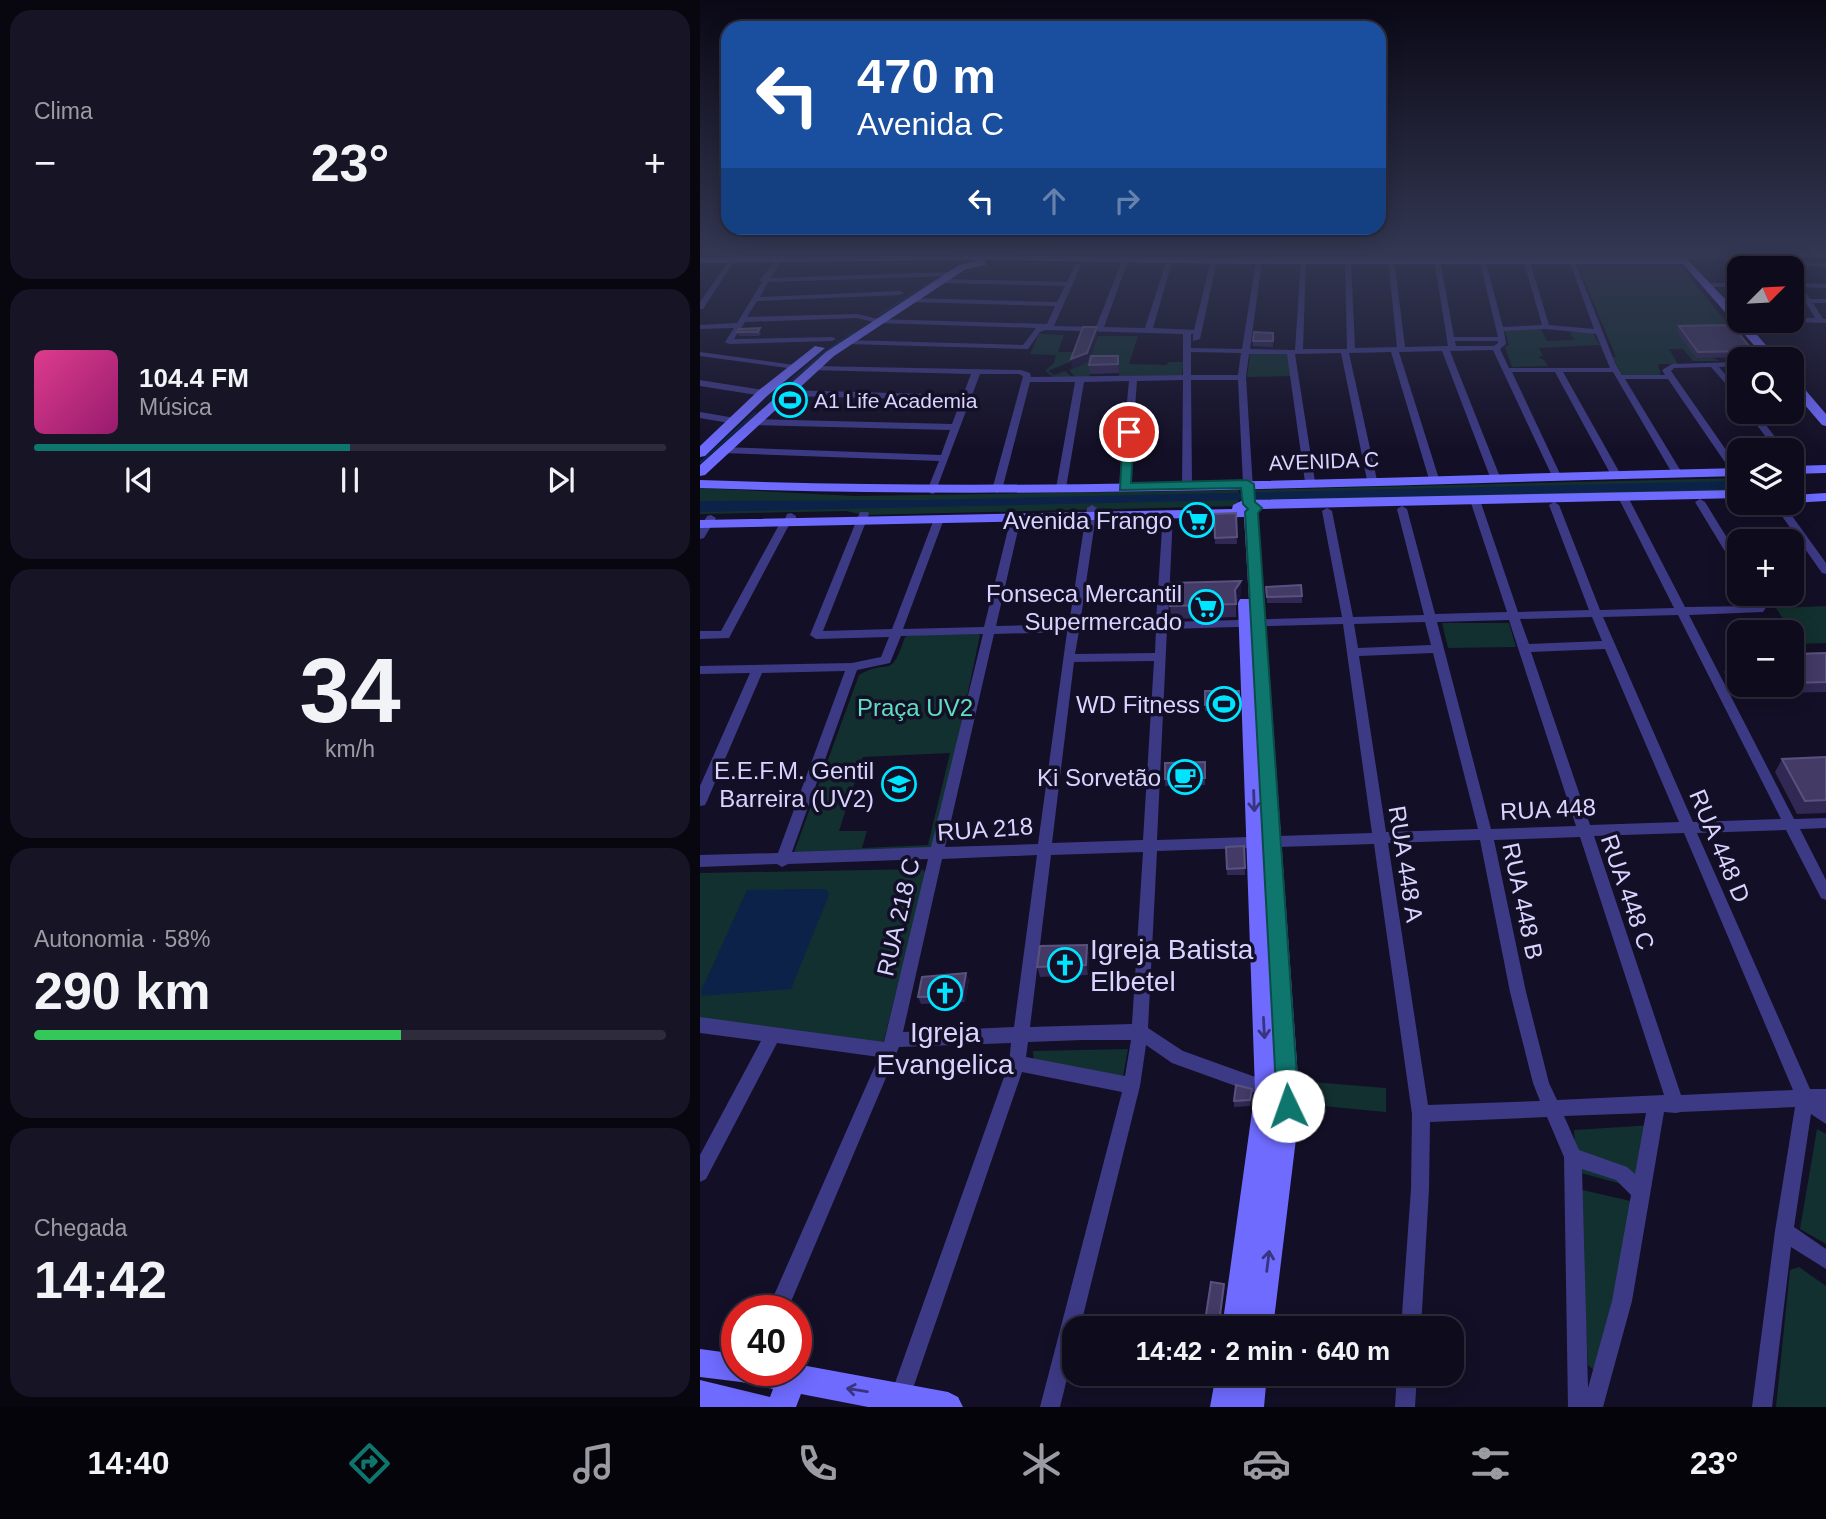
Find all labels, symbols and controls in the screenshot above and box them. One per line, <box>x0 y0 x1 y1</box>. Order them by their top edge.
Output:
icon: left <box>742 49 833 140</box>
text: 470 m <box>857 49 996 103</box>
text: Clima <box>34 98 93 124</box>
text: Avenida C <box>857 106 1004 142</box>
text: 23° <box>311 134 389 192</box>
text: − <box>34 142 56 184</box>
text: + <box>644 142 666 184</box>
icon: left <box>962 182 1000 220</box>
icon: ahead <box>1035 182 1073 220</box>
icon: right <box>1108 182 1146 220</box>
north arrow <box>1727 256 1804 332</box>
map controls <box>1727 256 1804 697</box>
button: search <box>1727 347 1804 424</box>
text: 104.4 FM <box>139 363 249 393</box>
sports icon: A1 Life Academia <box>771 381 809 419</box>
place label: A1 Life Academia <box>814 389 978 412</box>
text: Música <box>139 394 212 420</box>
pin <box>1099 402 1159 462</box>
icon: arrive <box>1110 413 1148 451</box>
button: layers <box>1727 438 1804 515</box>
street label: AVENIDA C <box>1268 448 1380 474</box>
icon: previous <box>120 461 158 499</box>
icon: pause <box>331 461 369 499</box>
icon: next <box>542 461 580 499</box>
supermarket icon: Avenida Frango <box>1178 501 1216 539</box>
place label: Avenida Frango <box>1003 507 1172 534</box>
button: + <box>1727 529 1804 606</box>
place label: Fonseca Mercantil Supermercado <box>986 580 1182 635</box>
supermarket icon: Fonseca Mercantil Supermercado <box>1187 588 1225 626</box>
button: − <box>1727 620 1804 697</box>
text: 34 <box>299 640 401 741</box>
sports icon: WD Fitness <box>1205 685 1243 723</box>
place label: WD Fitness <box>1076 691 1200 718</box>
park label: Praça UV2 <box>857 694 973 721</box>
text: km/h <box>325 736 375 762</box>
place label: E.E.F.M. Gentil Barreira (UV2) <box>714 757 874 812</box>
cafe icon: Ki Sorvetão <box>1166 758 1204 796</box>
place label: Ki Sorvetão <box>1037 764 1161 791</box>
school or university icon: E.E.F.M. Gentil Barreira (UV2) <box>880 765 918 803</box>
street label: RUA 448 D <box>1684 785 1756 907</box>
one-way arrow <box>1247 789 1260 812</box>
street label: RUA 448 <box>1499 793 1597 825</box>
street label: RUA 448 A <box>1383 804 1429 924</box>
street label: RUA 218 <box>936 812 1034 846</box>
street label: RUA 448 C <box>1596 831 1660 953</box>
street label: RUA 448 B <box>1497 840 1549 962</box>
street label: RUA 218 C <box>871 855 925 979</box>
text: Autonomia · 58% <box>34 926 210 952</box>
place label: Igreja Batista Elbetel <box>1090 934 1254 997</box>
church icon: Igreja Batista Elbetel <box>1046 946 1084 984</box>
text: 290 km <box>34 962 210 1020</box>
church icon: Igreja Evangelica <box>926 974 964 1012</box>
place label: Igreja Evangelica <box>877 1017 1014 1080</box>
one-way arrow <box>1258 1017 1271 1040</box>
position arrow <box>1251 1069 1325 1143</box>
text: Chegada <box>34 1215 127 1241</box>
one-way arrow <box>1261 1250 1274 1272</box>
text: 14:42 <box>34 1251 167 1309</box>
speed limit sign: 40 <box>721 1295 812 1386</box>
text: 14:42 · 2 min · 640 m <box>1136 1336 1390 1366</box>
one-way arrow <box>846 1383 869 1396</box>
icon: directions <box>345 1439 394 1488</box>
icon: music <box>569 1439 618 1488</box>
icon: phone <box>793 1439 842 1488</box>
icon: climate <box>1017 1439 1066 1488</box>
icon: car <box>1242 1439 1291 1488</box>
icon: filters <box>1466 1439 1515 1488</box>
text: 14:40 <box>88 1445 169 1481</box>
text: 23° <box>1690 1445 1738 1481</box>

